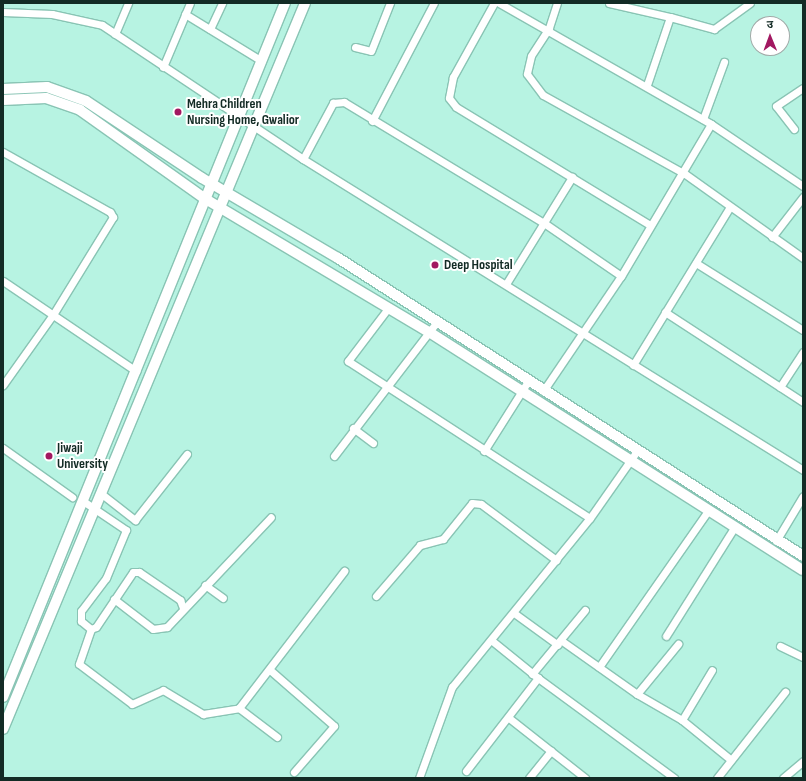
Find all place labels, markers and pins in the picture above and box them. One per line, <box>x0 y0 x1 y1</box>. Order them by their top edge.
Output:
place label: Mehra Children Nursing Home, Gwalior <box>187 96 299 128</box>
marker: Mehra Children Nursing Home, Gwalior <box>172 106 184 118</box>
place label: Deep Hospital <box>444 257 512 273</box>
marker: Deep Hospital <box>429 259 441 271</box>
place label: Jiwaji University <box>57 440 108 472</box>
marker: Jiwaji University <box>44 451 54 461</box>

